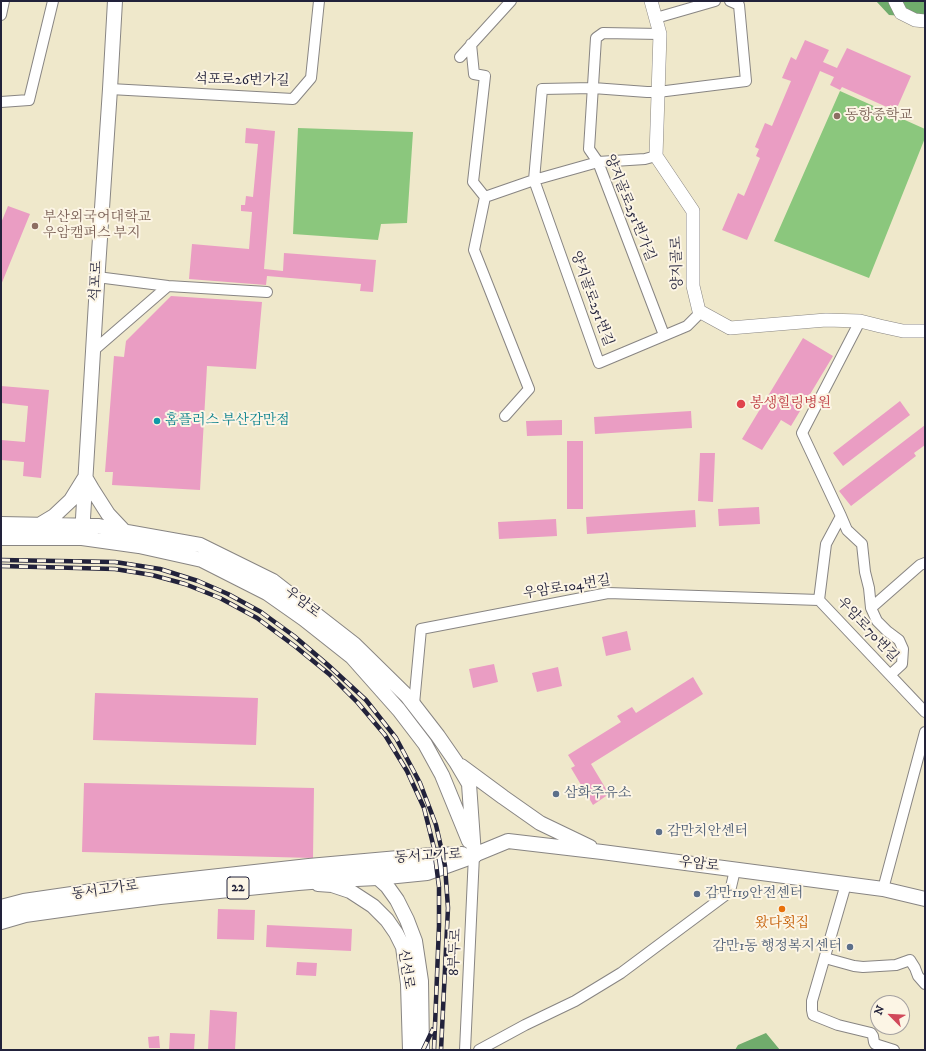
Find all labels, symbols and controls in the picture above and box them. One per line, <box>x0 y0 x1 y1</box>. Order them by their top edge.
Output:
street label: 석포로26번가길 <box>194 72 290 90</box>
place label: 동항중학교 <box>845 108 913 124</box>
marker: 동항중학교 <box>832 111 842 121</box>
street label: 양지골로251번가길 <box>600 152 658 264</box>
place label: 부산외국어대학교 우암캠퍼스 부지 <box>43 210 151 242</box>
marker: 부산외국어대학교 우암캠퍼스 부지 <box>30 221 40 231</box>
street label: 양지골로 <box>669 236 687 290</box>
street label: 양지골로251번길 <box>566 249 616 349</box>
street label: 석포로 <box>88 260 106 302</box>
place label: 봉생힐링병원 <box>750 396 831 412</box>
marker: 봉생힐링병원 <box>735 398 747 410</box>
place label: 홈플러스 부산감만점 <box>165 413 290 429</box>
marker: 홈플러스 부산감만점 <box>152 416 162 426</box>
street label: 우암로104번길 <box>522 573 612 603</box>
street label: 우암로 <box>281 584 323 622</box>
street label: 우암로70번길 <box>833 594 901 666</box>
place label: 삼화주유소 <box>564 786 632 802</box>
marker: 삼화주유소 <box>551 789 561 799</box>
place label: 감만치안센터 <box>667 824 748 840</box>
marker: 감만치안센터 <box>654 827 664 837</box>
street label: 동서고가로 <box>394 847 462 867</box>
street label: 우암로 <box>678 854 720 876</box>
road number: 22 <box>227 877 249 899</box>
street label: 동서고가로 <box>70 878 140 904</box>
place label: 감만119안전센터 <box>705 886 803 902</box>
marker: 감만119안전센터 <box>692 889 702 899</box>
marker: 왔다횟집 <box>777 904 787 914</box>
place label: 왔다횟집 <box>755 916 809 932</box>
street label: 8부두로 <box>446 928 466 976</box>
place label: 감만1동 행정복지센터 <box>712 939 842 955</box>
marker: 감만1동 행정복지센터 <box>845 942 855 952</box>
street label: 신선로 <box>394 948 416 990</box>
north arrow <box>870 995 910 1035</box>
text: N <box>872 1004 888 1017</box>

